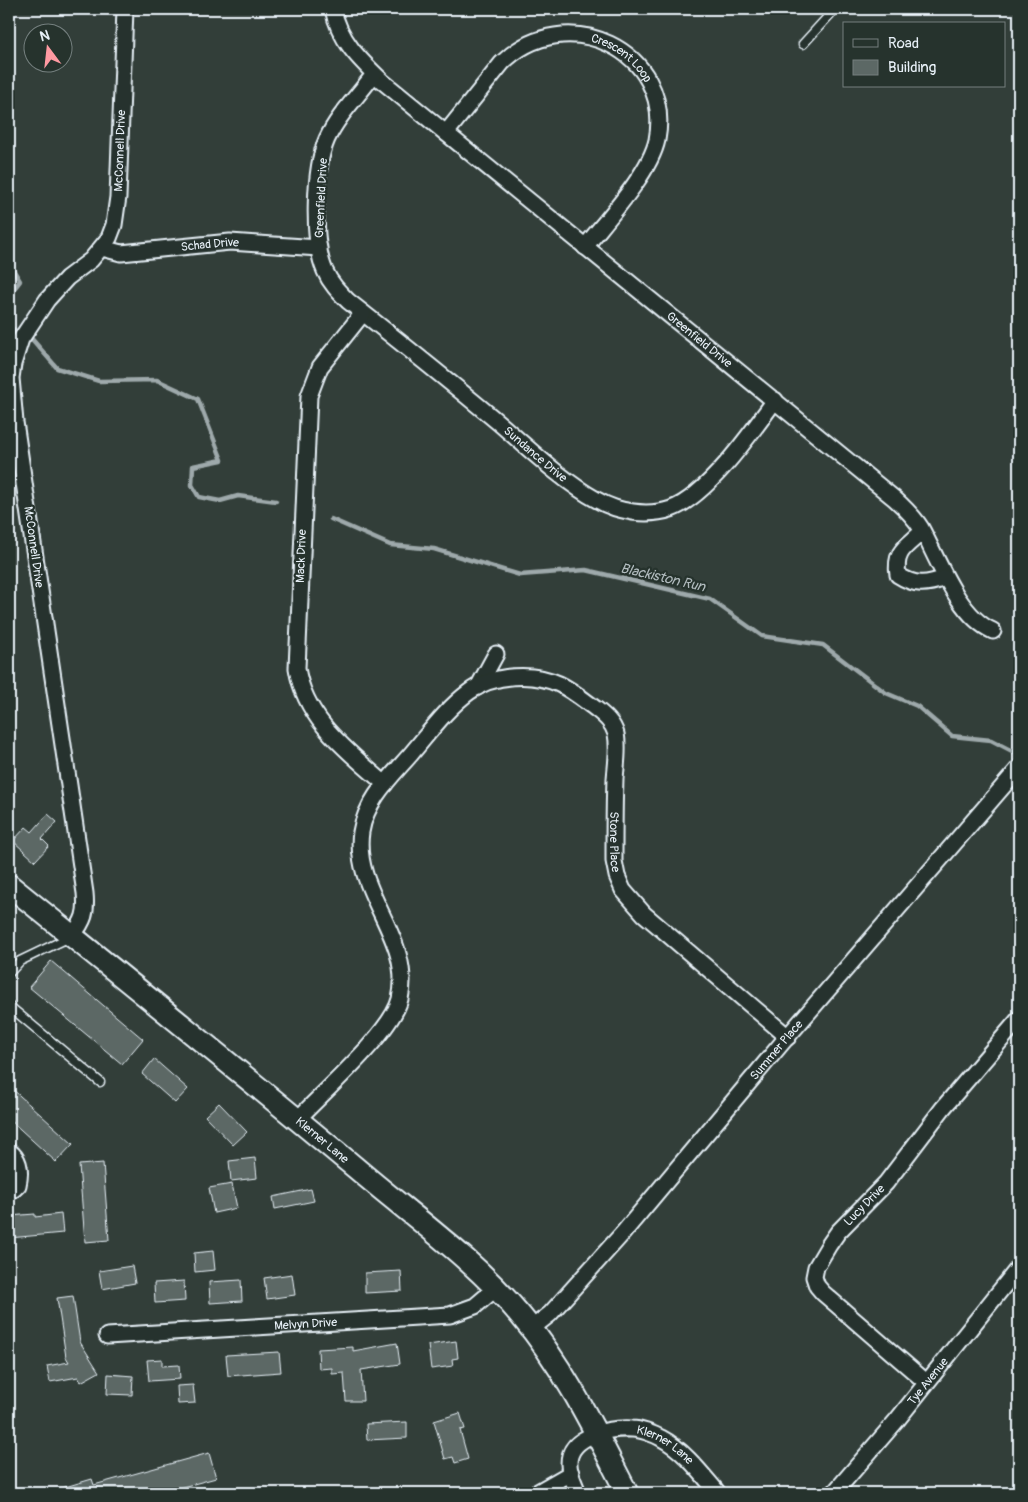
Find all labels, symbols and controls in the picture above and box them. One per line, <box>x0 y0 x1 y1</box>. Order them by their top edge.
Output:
north arrow <box>22 22 72 72</box>
legend <box>843 22 1006 88</box>
text: N <box>38 26 52 45</box>
street label: Crescent Loop <box>589 31 655 86</box>
text: Road <box>888 34 919 53</box>
text: Building <box>888 58 936 77</box>
street label: McConnell Drive <box>111 109 129 192</box>
street label: Greenfield Drive <box>312 157 331 239</box>
street label: Schad Drive <box>180 235 240 255</box>
street label: Greenfield Drive <box>663 309 735 371</box>
street label: Sundance Drive <box>500 424 570 486</box>
street label: McConnell Drive <box>20 505 47 589</box>
street label: Mack Drive <box>293 529 310 583</box>
water label: Blackiston Run <box>619 559 708 596</box>
street label: Stone Place <box>606 811 623 874</box>
street label: Summer Place <box>747 1017 806 1083</box>
street label: Klerner Lane <box>292 1114 352 1167</box>
street label: Lucy Drive <box>841 1181 888 1229</box>
street label: Melvyn Drive <box>274 1315 338 1334</box>
street label: Tye Avenue <box>905 1355 952 1408</box>
street label: Klerner Lane <box>635 1423 697 1468</box>

